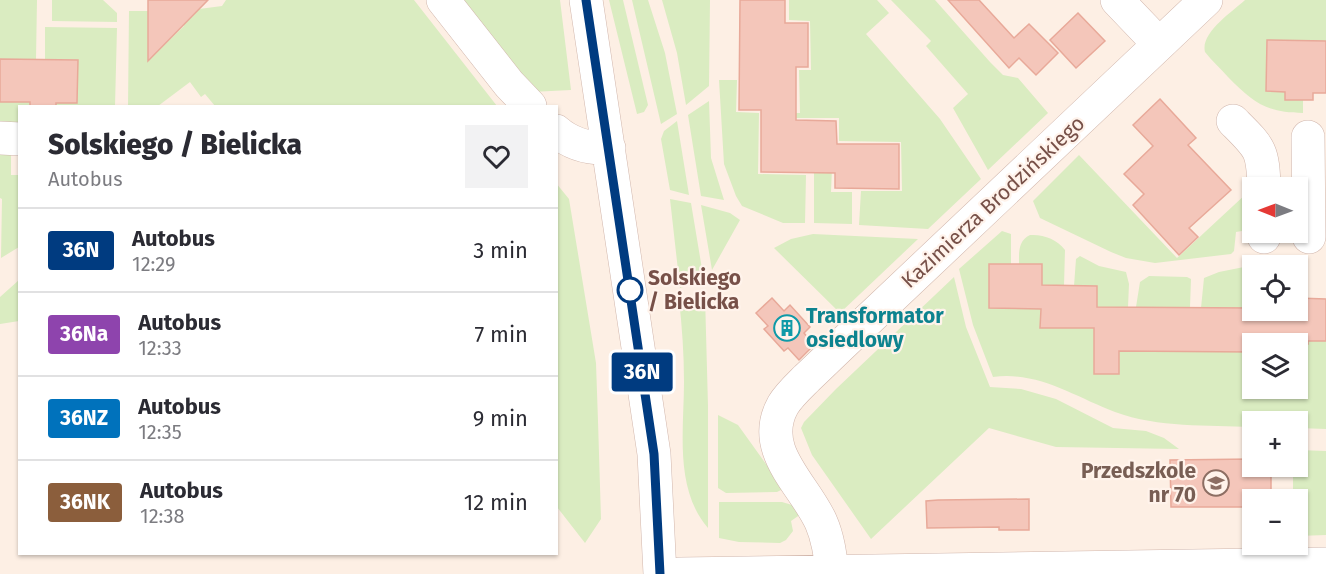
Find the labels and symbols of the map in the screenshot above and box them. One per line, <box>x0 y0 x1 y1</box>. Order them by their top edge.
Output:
street label: Kazimierza Brodzińskiego <box>896 110 1090 294</box>
north arrow <box>1242 177 1308 243</box>
place label: Solskiego / Bielicka <box>648 265 741 315</box>
marker: Solskiego / Bielicka <box>617 277 643 303</box>
place label: Transformator osiedlowy <box>806 303 944 353</box>
building icon: Transformator osiedlowy <box>772 313 802 343</box>
line badge: 36N <box>608 352 676 392</box>
place label: Przedszkole nr 70 <box>1081 458 1196 508</box>
school or university icon: Przedszkole nr 70 <box>1201 468 1231 498</box>

